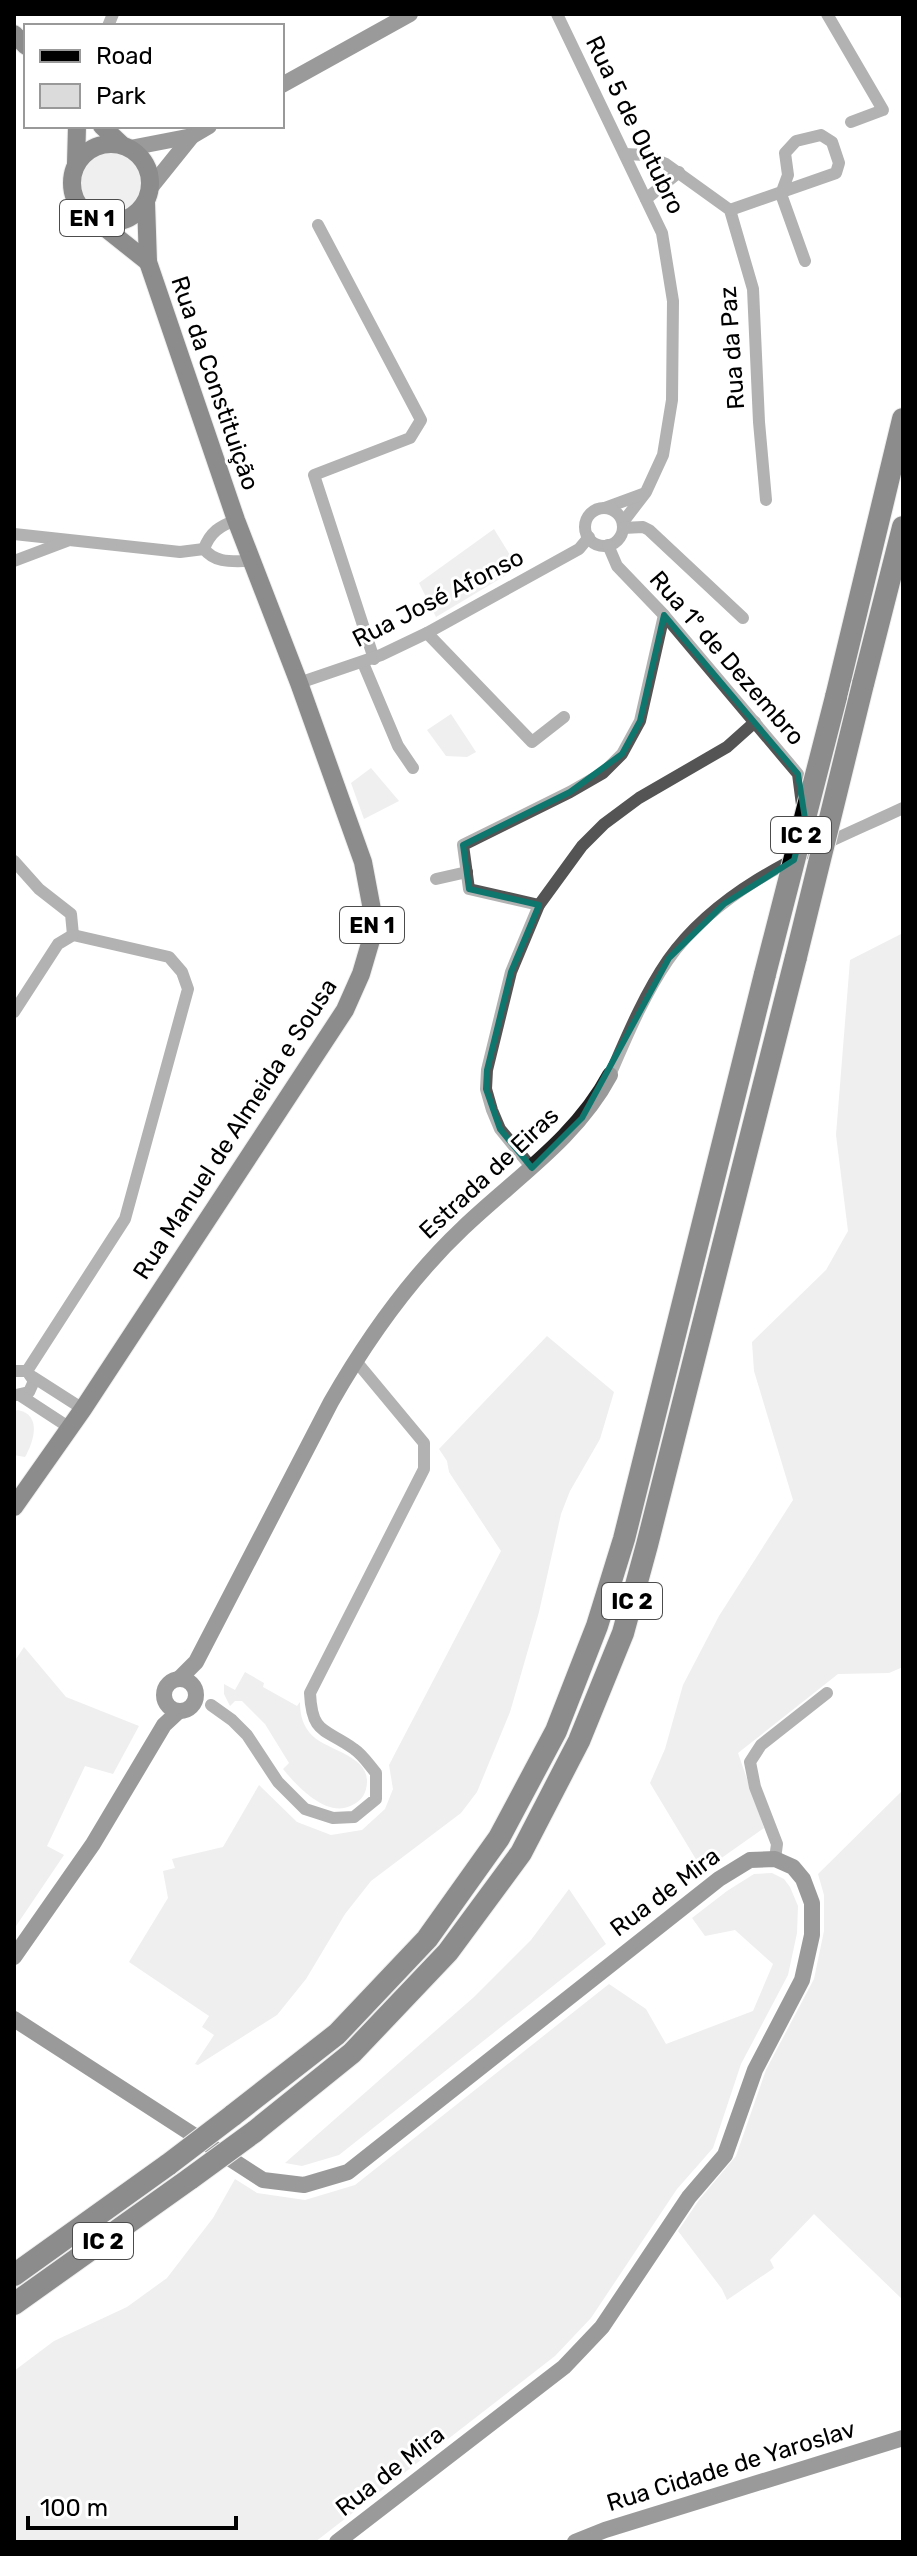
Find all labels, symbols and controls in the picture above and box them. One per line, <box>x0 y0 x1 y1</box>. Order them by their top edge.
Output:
legend <box>24 24 284 128</box>
street label: Rua 5 de Outubro <box>580 31 690 219</box>
text: Road <box>96 42 153 70</box>
text: Park <box>96 82 147 110</box>
road number: EN 1 <box>60 200 124 236</box>
street label: Rua da Constituição <box>165 272 265 494</box>
street label: Rua da Paz <box>714 286 750 410</box>
street label: Rua José Afonso <box>348 543 528 653</box>
street label: Rua 1º de Dezembro <box>644 565 810 751</box>
road number: IC 2 <box>771 817 831 853</box>
road number: EN 1 <box>340 907 404 943</box>
street label: Rua Manuel de Almeida e Sousa <box>127 974 343 1284</box>
street label: Estrada de Eiras <box>414 1101 564 1245</box>
road number: IC 2 <box>602 1583 662 1619</box>
street label: Rua de Mira <box>605 1842 725 1942</box>
road number: IC 2 <box>73 2223 133 2259</box>
street label: Rua Cidade de Yaroslav <box>603 2415 859 2517</box>
street label: Rua de Mira <box>330 2420 450 2522</box>
scale bar <box>28 2480 236 2530</box>
text: 100 m <box>40 2494 108 2522</box>

